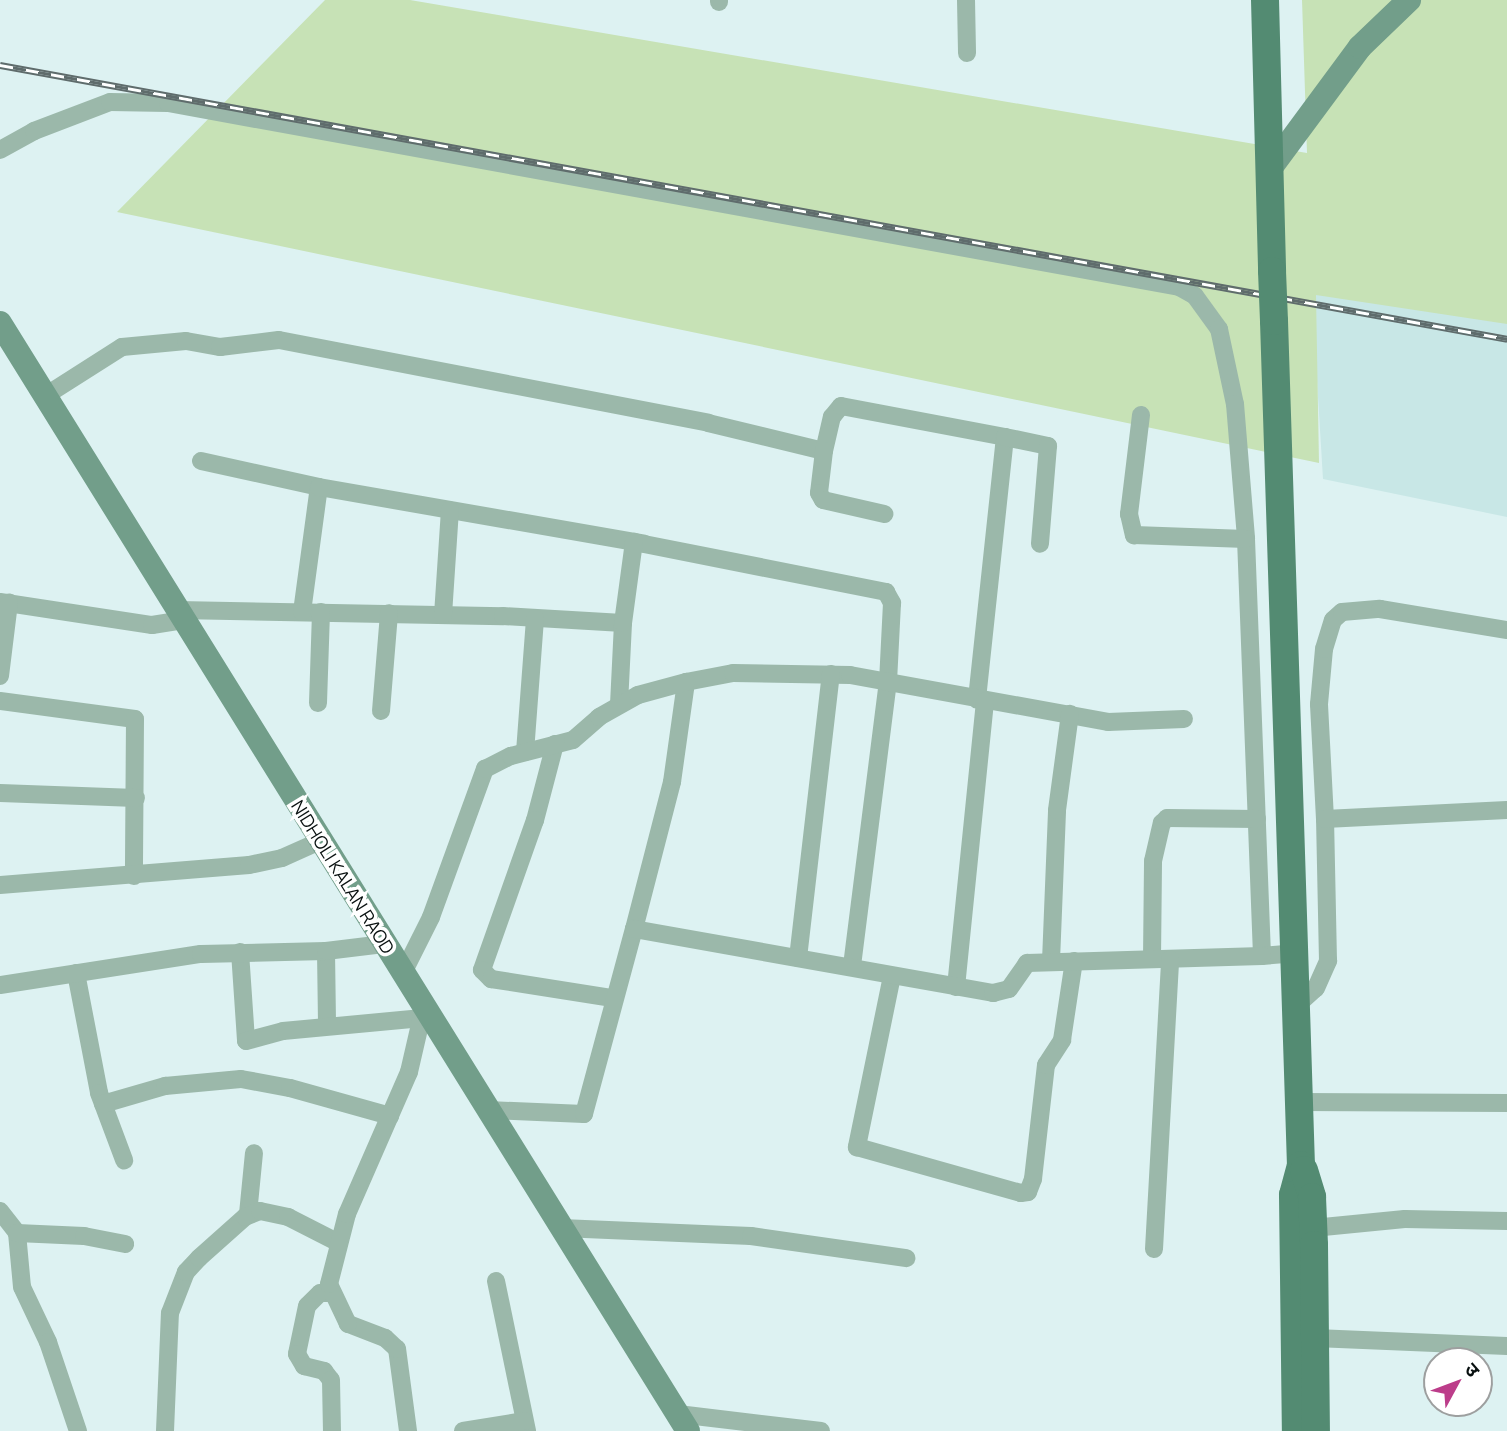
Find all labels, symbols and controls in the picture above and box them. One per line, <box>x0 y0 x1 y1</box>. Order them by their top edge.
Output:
street label: NIDHOLI KALAN RAOD <box>287 796 399 958</box>
north arrow <box>1423 1347 1493 1417</box>
text: उ <box>1459 1357 1486 1382</box>

